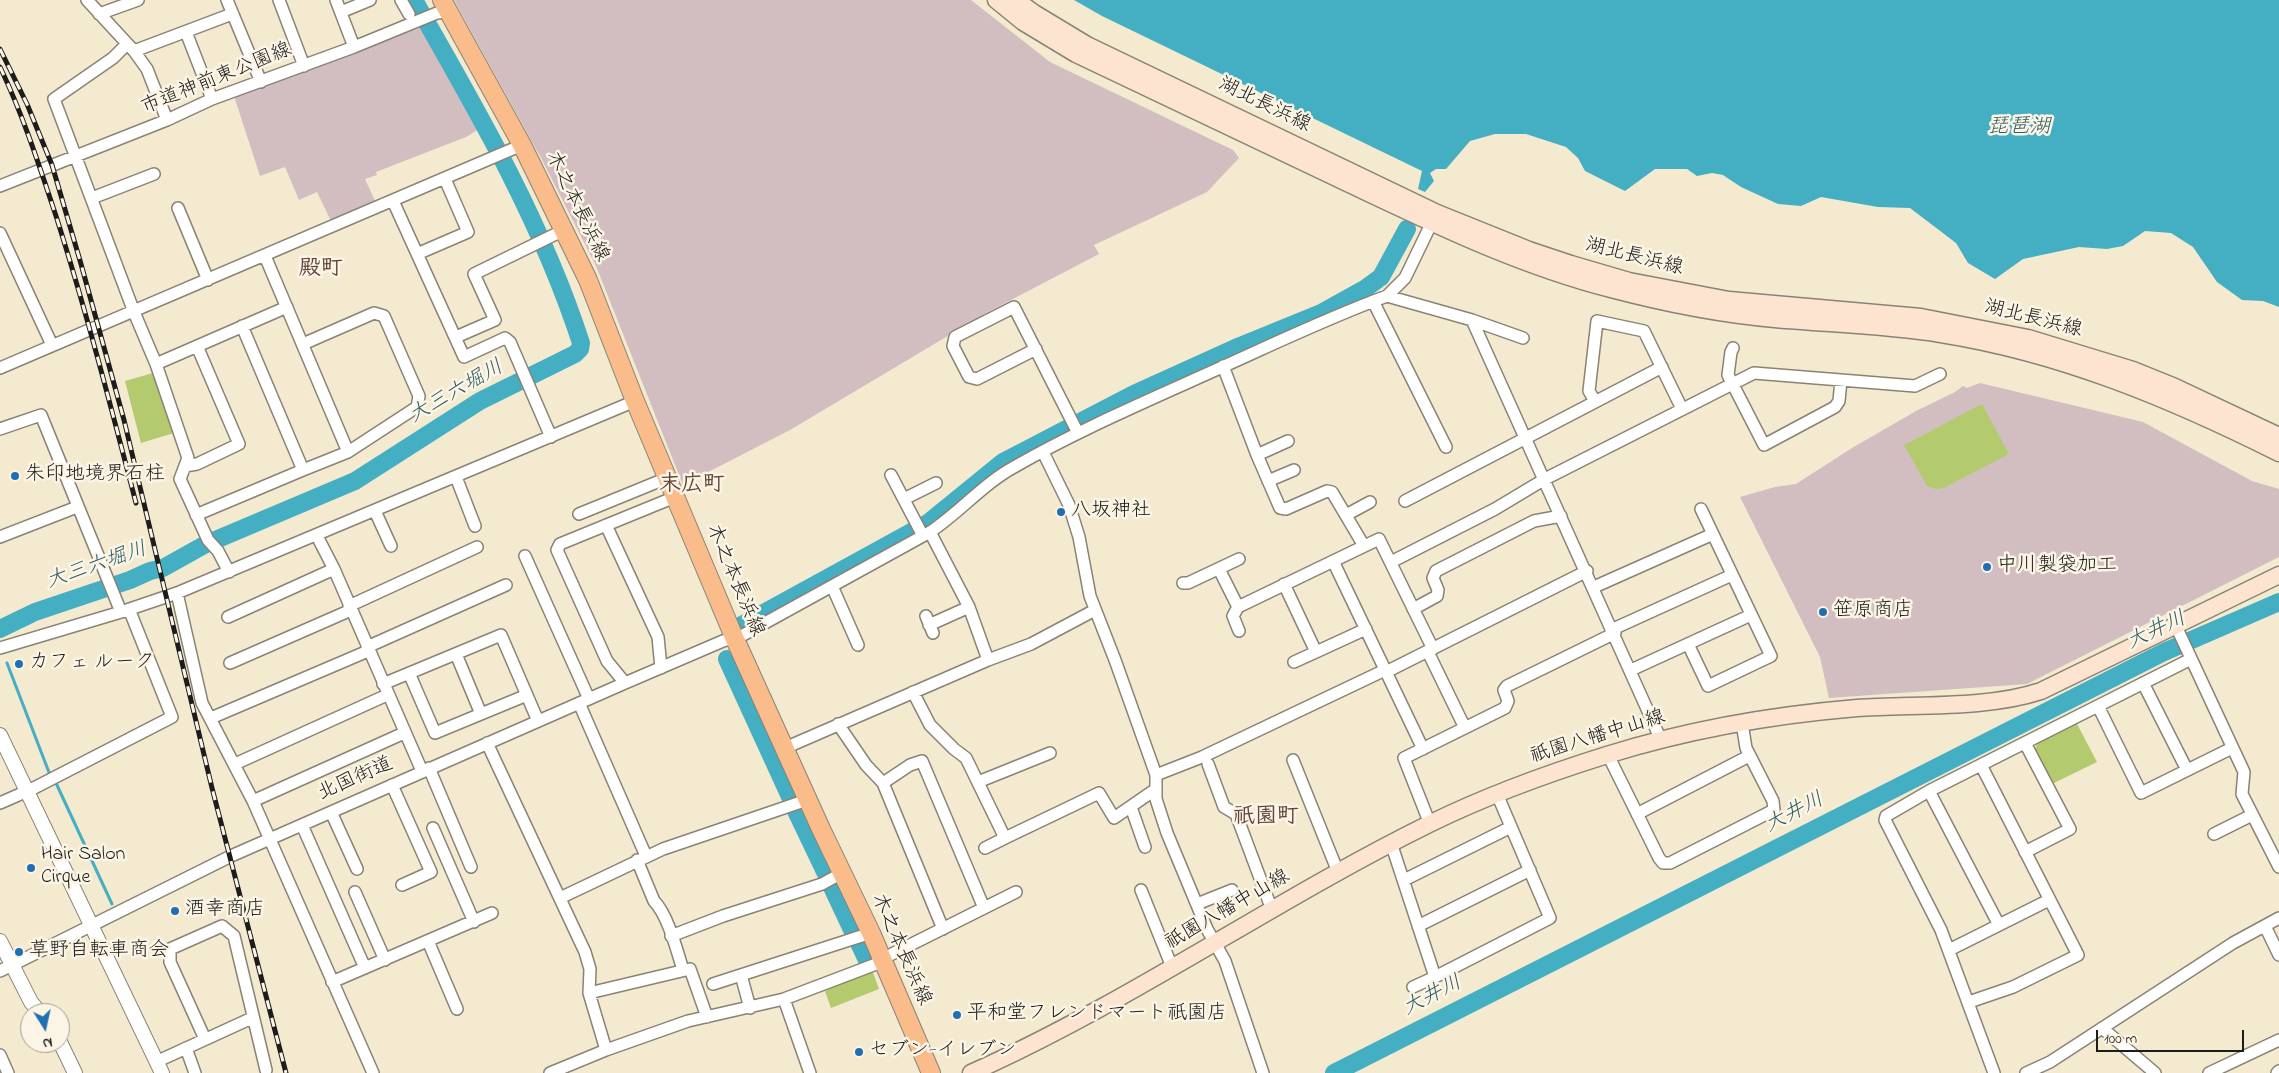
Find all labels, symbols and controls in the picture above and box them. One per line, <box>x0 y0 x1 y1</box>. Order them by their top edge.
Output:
street label: 市道神前東公園線 <box>138 39 296 121</box>
street label: 湖北長浜線 <box>1214 73 1314 139</box>
water label: 琵琶湖 <box>1988 116 2050 142</box>
street label: 木之本長浜線 <box>539 148 613 266</box>
street label: 湖北長浜線 <box>1583 234 1685 282</box>
district label: 殿町 <box>299 257 343 283</box>
street label: 湖北長浜線 <box>1982 296 2084 344</box>
water label: 大三六堀川 <box>405 356 509 430</box>
place label: 朱印地境界石柱 <box>25 464 165 488</box>
marker: 朱印地境界石柱 <box>9 470 21 482</box>
district label: 末広町 <box>659 473 725 499</box>
place label: 八坂神社 <box>1071 500 1151 524</box>
marker: 八坂神社 <box>1055 506 1067 518</box>
street label: 木之本長浜線 <box>700 521 768 641</box>
water label: 大三六堀川 <box>43 538 151 596</box>
place label: 中川製袋加工 <box>1997 555 2117 579</box>
marker: 中川製袋加工 <box>1981 561 1993 573</box>
place label: 笹原商店 <box>1833 600 1913 624</box>
marker: 笹原商店 <box>1817 606 1829 618</box>
water label: 大井川 <box>2123 607 2191 657</box>
place label: カフェ ルーク <box>29 652 155 676</box>
marker: カフェ ルーク <box>13 658 25 670</box>
street label: 祇園八幡中山線 <box>1528 706 1668 770</box>
street label: 北国街道 <box>315 753 397 807</box>
water label: 大井川 <box>1761 788 1829 840</box>
district label: 祇園町 <box>1233 805 1299 831</box>
place label: Hair Salon Cirque <box>41 844 125 891</box>
marker: Hair Salon Cirque <box>25 862 37 874</box>
street label: 祇園八幡中山線 <box>1161 866 1295 956</box>
street label: 木之本長浜線 <box>865 890 935 1010</box>
place label: 酒幸商店 <box>185 899 265 923</box>
marker: 酒幸商店 <box>169 905 181 917</box>
place label: 草野自転車商会 <box>29 940 169 964</box>
marker: 草野自転車商会 <box>13 946 25 958</box>
water label: 大井川 <box>1399 971 1467 1023</box>
north arrow <box>20 1003 70 1053</box>
place label: 平和堂フレンドマート祇園店 <box>967 1003 1227 1027</box>
marker: 平和堂フレンドマート祇園店 <box>951 1009 963 1021</box>
scale bar <box>2099 1020 2246 1052</box>
text: 100 m <box>2104 1028 2137 1050</box>
text: N <box>41 1031 54 1053</box>
place label: セブン-イレブン <box>869 1040 1016 1064</box>
marker: セブン-イレブン <box>853 1046 865 1058</box>

